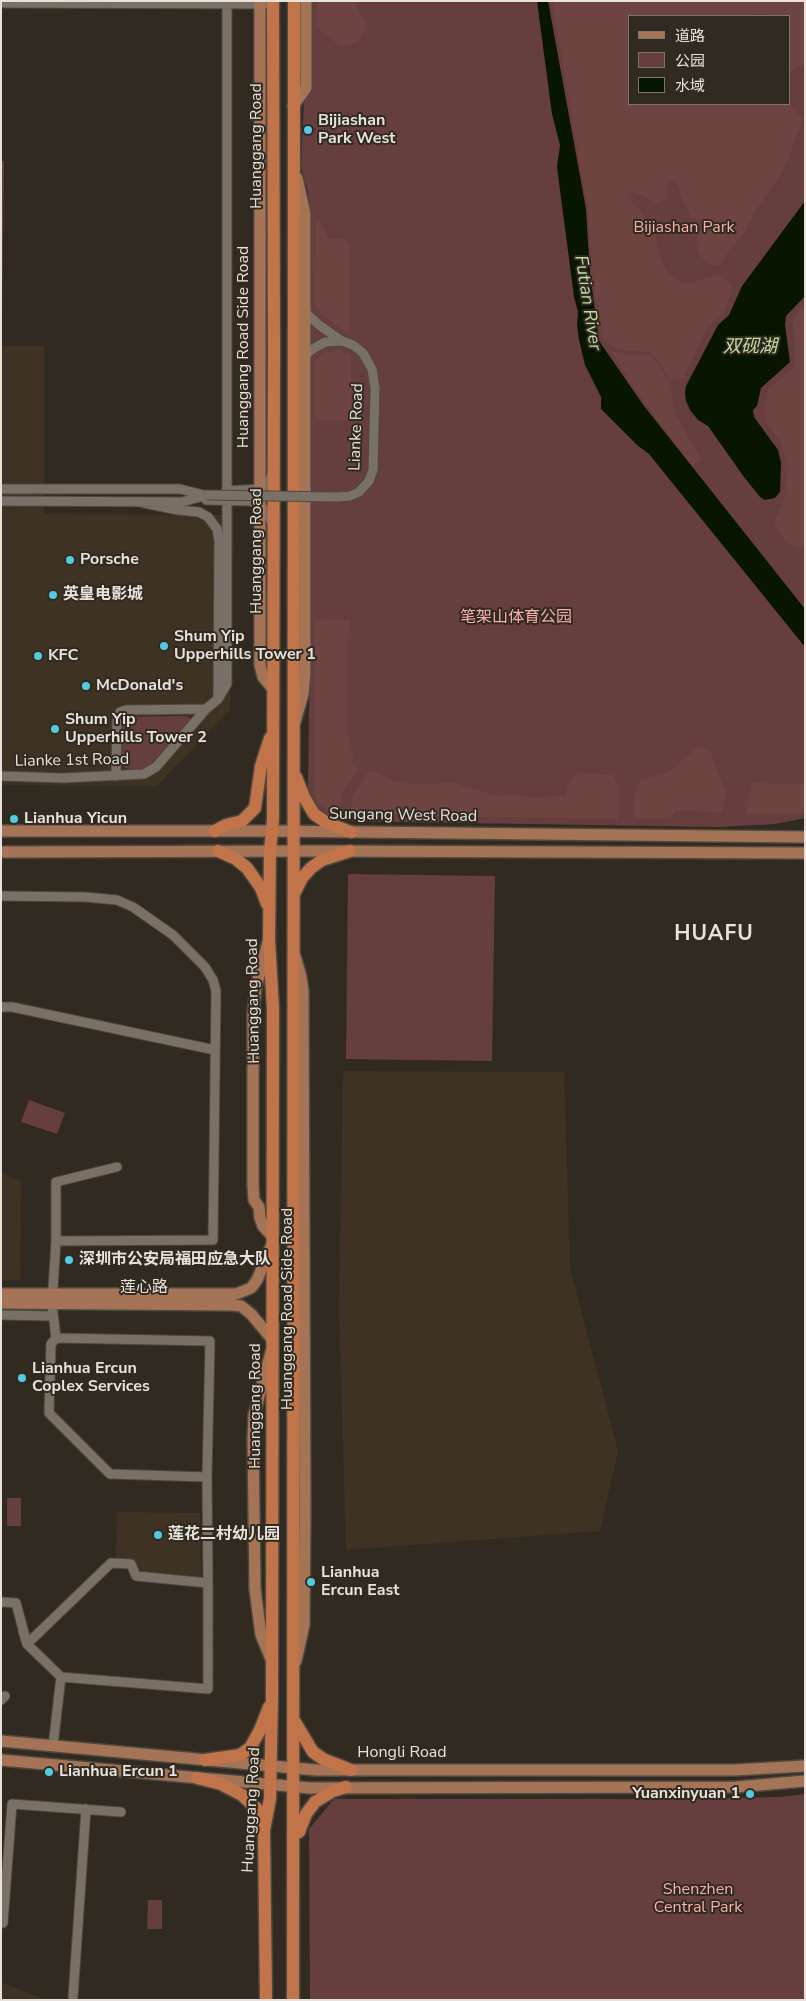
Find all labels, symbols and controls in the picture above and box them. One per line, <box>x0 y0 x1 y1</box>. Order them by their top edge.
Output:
legend <box>628 15 791 105</box>
text: 道路 <box>675 26 705 46</box>
text: 公园 <box>675 51 705 71</box>
text: 水域 <box>675 76 705 96</box>
street label: Huanggang Road <box>247 83 267 209</box>
place label: Bijiashan Park West <box>318 111 395 149</box>
marker: Bijiashan Park West <box>302 124 314 136</box>
park label: Bijiashan Park <box>634 218 734 238</box>
street label: Huanggang Road Side Road <box>234 246 254 448</box>
water label: Futian River <box>569 254 605 352</box>
water label: 双砚湖 <box>723 337 777 359</box>
street label: Lianke Road <box>346 383 368 471</box>
street label: Huanggang Road <box>247 488 267 614</box>
place label: Porsche <box>80 550 139 570</box>
marker: Porsche <box>64 554 76 566</box>
place label: 英皇电影城 <box>63 585 143 605</box>
marker: 英皇电影城 <box>47 589 59 601</box>
park label: 笔架山体育公园 <box>460 608 572 628</box>
place label: Shum Yip Upperhills Tower 1 <box>174 627 316 665</box>
marker: Shum Yip Upperhills Tower 1 <box>158 640 170 652</box>
place label: KFC <box>48 646 78 666</box>
marker: KFC <box>32 650 44 662</box>
place label: McDonald's <box>96 676 183 696</box>
marker: McDonald's <box>80 680 92 692</box>
place label: Shum Yip Upperhills Tower 2 <box>65 710 207 748</box>
marker: Shum Yip Upperhills Tower 2 <box>49 723 61 735</box>
street label: Lianke 1st Road <box>15 750 129 772</box>
street label: Sungang West Road <box>329 805 477 827</box>
place label: Lianhua Yicun <box>24 809 127 829</box>
marker: Lianhua Yicun <box>8 813 20 825</box>
district label: HUAFU <box>674 922 754 948</box>
street label: Huanggang Road <box>243 938 265 1064</box>
street label: Huanggang Road Side Road <box>278 1208 298 1410</box>
place label: 深圳市公安局福田应急大队 <box>79 1250 271 1270</box>
marker: 深圳市公安局福田应急大队 <box>63 1254 75 1266</box>
street label: 莲心路 <box>120 1278 168 1298</box>
street label: Huanggang Road <box>246 1343 266 1469</box>
place label: Lianhua Ercun Coplex Services <box>32 1359 150 1397</box>
marker: Lianhua Ercun Coplex Services <box>16 1372 28 1384</box>
place label: 莲花二村幼儿园 <box>168 1525 280 1545</box>
marker: 莲花二村幼儿园 <box>152 1529 164 1541</box>
place label: Lianhua Ercun East <box>321 1563 399 1601</box>
marker: Lianhua Ercun East <box>305 1576 317 1588</box>
street label: Hongli Road <box>357 1743 447 1763</box>
street label: Huanggang Road <box>239 1747 265 1873</box>
place label: Lianhua Ercun 1 <box>59 1762 178 1782</box>
marker: Lianhua Ercun 1 <box>43 1766 55 1778</box>
place label: Yuanxinyuan 1 <box>632 1784 740 1804</box>
marker: Yuanxinyuan 1 <box>744 1788 756 1800</box>
park label: Shenzhen Central Park <box>654 1880 742 1918</box>

